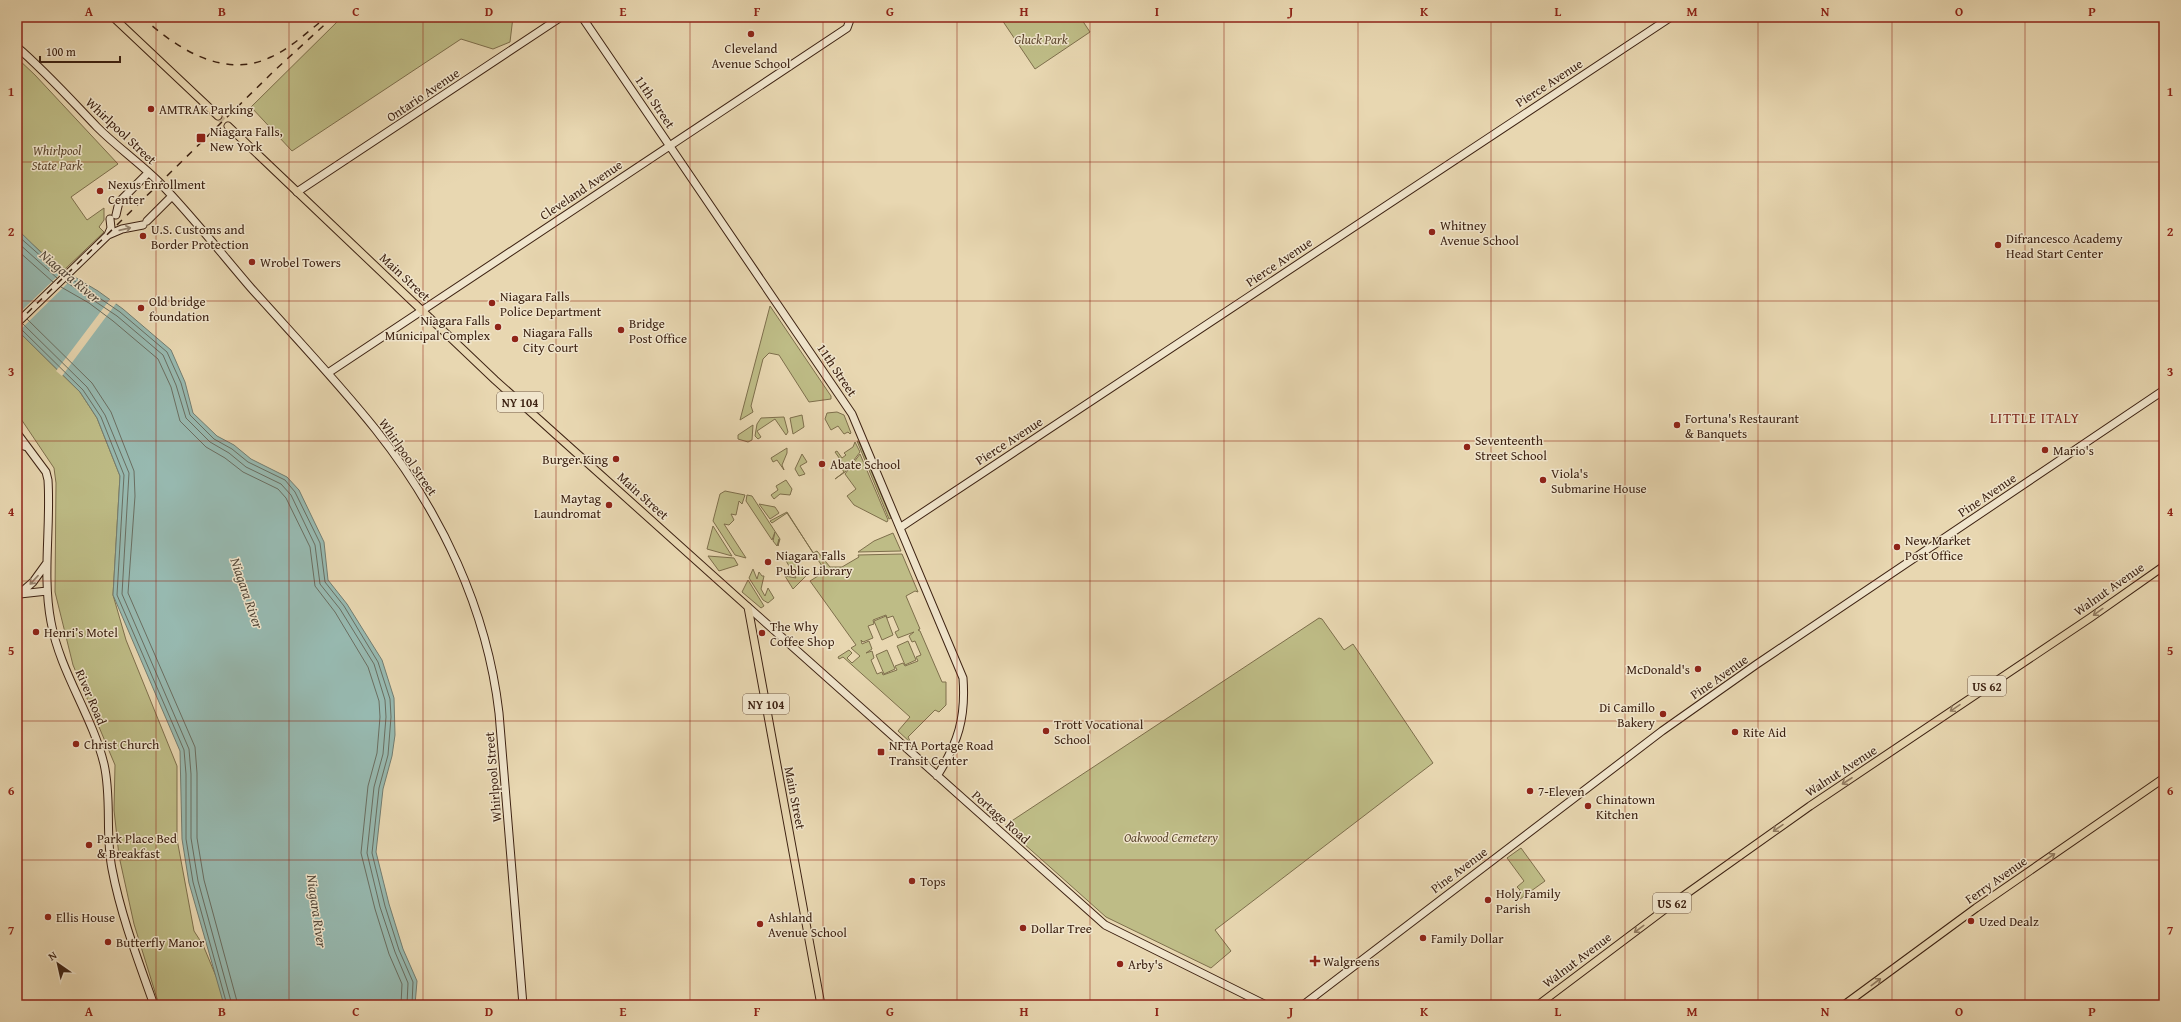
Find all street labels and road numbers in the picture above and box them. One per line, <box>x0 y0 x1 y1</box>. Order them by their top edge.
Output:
street label: Pierce Avenue <box>1512 54 1586 112</box>
street label: Ontario Avenue <box>383 64 463 126</box>
street label: 11th Street <box>630 72 680 133</box>
street label: Whirlpool Street <box>81 93 161 169</box>
street label: Cleveland Avenue <box>536 155 626 225</box>
street label: Pierce Avenue <box>1242 233 1316 291</box>
street label: Main Street <box>375 248 435 306</box>
street label: 11th Street <box>812 340 862 401</box>
road number: NY 104 <box>497 392 543 412</box>
street label: Pierce Avenue <box>972 412 1046 470</box>
street label: Whirlpool Street <box>374 414 442 500</box>
street label: Main Street <box>613 468 673 525</box>
street label: Pine Avenue <box>1954 468 2020 522</box>
street label: Walnut Avenue <box>2070 558 2148 620</box>
street label: Pine Avenue <box>1686 650 1752 704</box>
street label: River Road <box>71 666 111 728</box>
road number: US 62 <box>1968 676 2006 696</box>
road number: NY 104 <box>743 694 789 714</box>
street label: Whirlpool Street <box>480 731 506 823</box>
street label: Walnut Avenue <box>1801 741 1881 801</box>
street label: Main Street <box>780 765 810 831</box>
street label: Portage Road <box>968 786 1034 848</box>
street label: Pine Avenue <box>1427 842 1491 898</box>
street label: Ferry Avenue <box>1961 852 2031 908</box>
road number: US 62 <box>1653 893 1691 913</box>
street label: Walnut Avenue <box>1539 928 1615 992</box>

